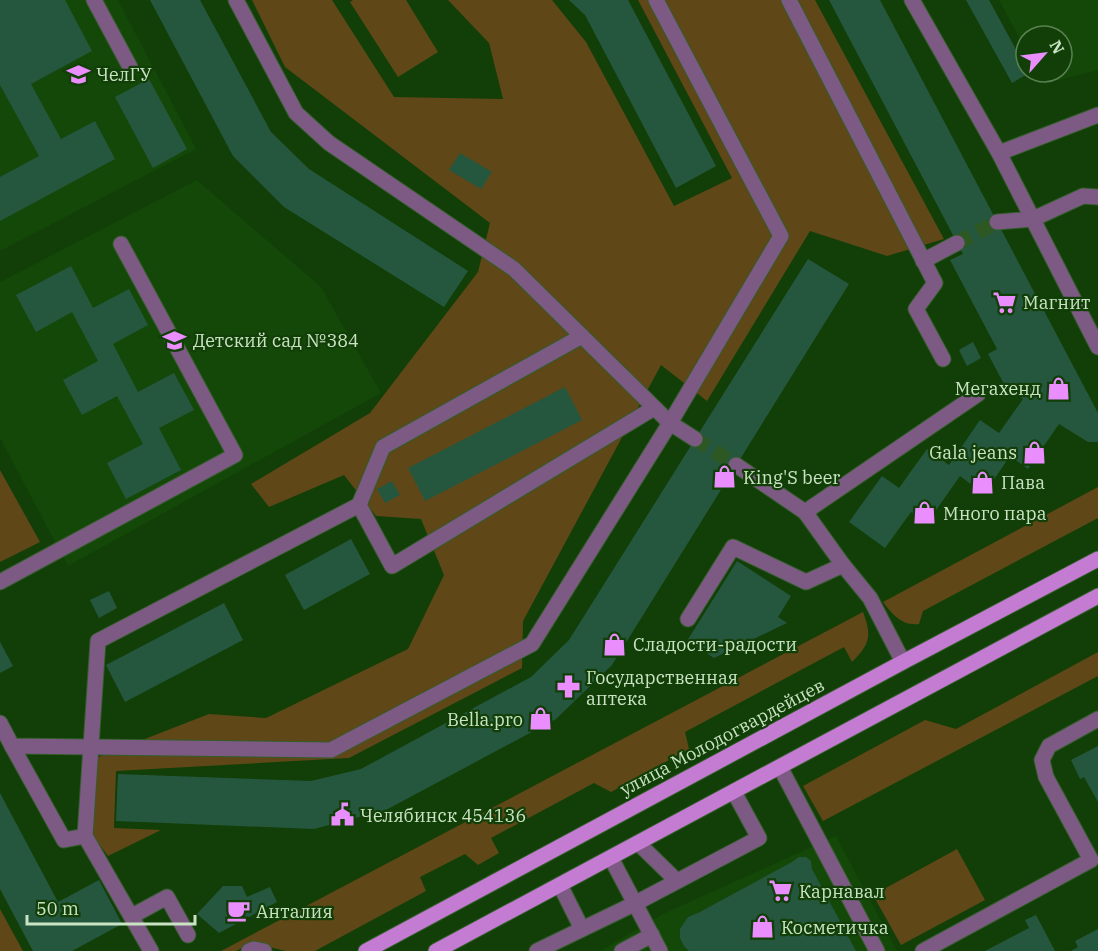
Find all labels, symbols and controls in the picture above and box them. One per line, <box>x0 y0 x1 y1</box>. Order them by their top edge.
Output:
north arrow <box>1014 24 1074 84</box>
text: N <box>1045 37 1069 57</box>
school or university icon: ЧелГУ <box>65 61 91 87</box>
place label: ЧелГУ <box>96 63 152 86</box>
supermarket icon: Магнит <box>992 289 1018 315</box>
place label: Магнит <box>1023 291 1090 314</box>
school or university icon: Детский сад №384 <box>162 327 188 353</box>
place label: Детский сад №384 <box>193 329 359 352</box>
shop icon: Мегахенд <box>1046 375 1072 401</box>
place label: Мегахенд <box>955 377 1041 400</box>
shop icon: Gala jeans <box>1022 439 1048 465</box>
place label: Gala jeans <box>929 441 1017 464</box>
shop icon: King'S beer <box>712 464 738 490</box>
place label: King'S beer <box>743 466 840 489</box>
shop icon: Пава <box>970 469 996 495</box>
place label: Пава <box>1001 471 1045 494</box>
shop icon: Много пара <box>912 500 938 526</box>
place label: Много пара <box>943 502 1047 525</box>
shop icon: Сладости-радости <box>602 631 628 657</box>
place label: Сладости-радости <box>633 633 797 656</box>
place label: Государственная аптека <box>586 666 738 710</box>
street label: улица Молодогвардейцев <box>616 673 828 801</box>
pharmacy icon: Государственная аптека <box>555 674 581 700</box>
shop icon: Bella.pro <box>528 706 554 732</box>
place label: Bella.pro <box>447 708 523 731</box>
public building icon: Челябинск 454136 <box>329 802 355 828</box>
place label: Челябинск 454136 <box>360 804 526 827</box>
supermarket icon: Карнавал <box>768 878 794 904</box>
place label: Карнавал <box>799 880 885 903</box>
scale bar <box>27 888 195 926</box>
text: 50 m <box>36 897 79 920</box>
cafe icon: Анталия <box>225 898 251 924</box>
place label: Анталия <box>256 900 333 923</box>
shop icon: Косметичка <box>750 914 776 940</box>
place label: Косметичка <box>781 916 889 939</box>

